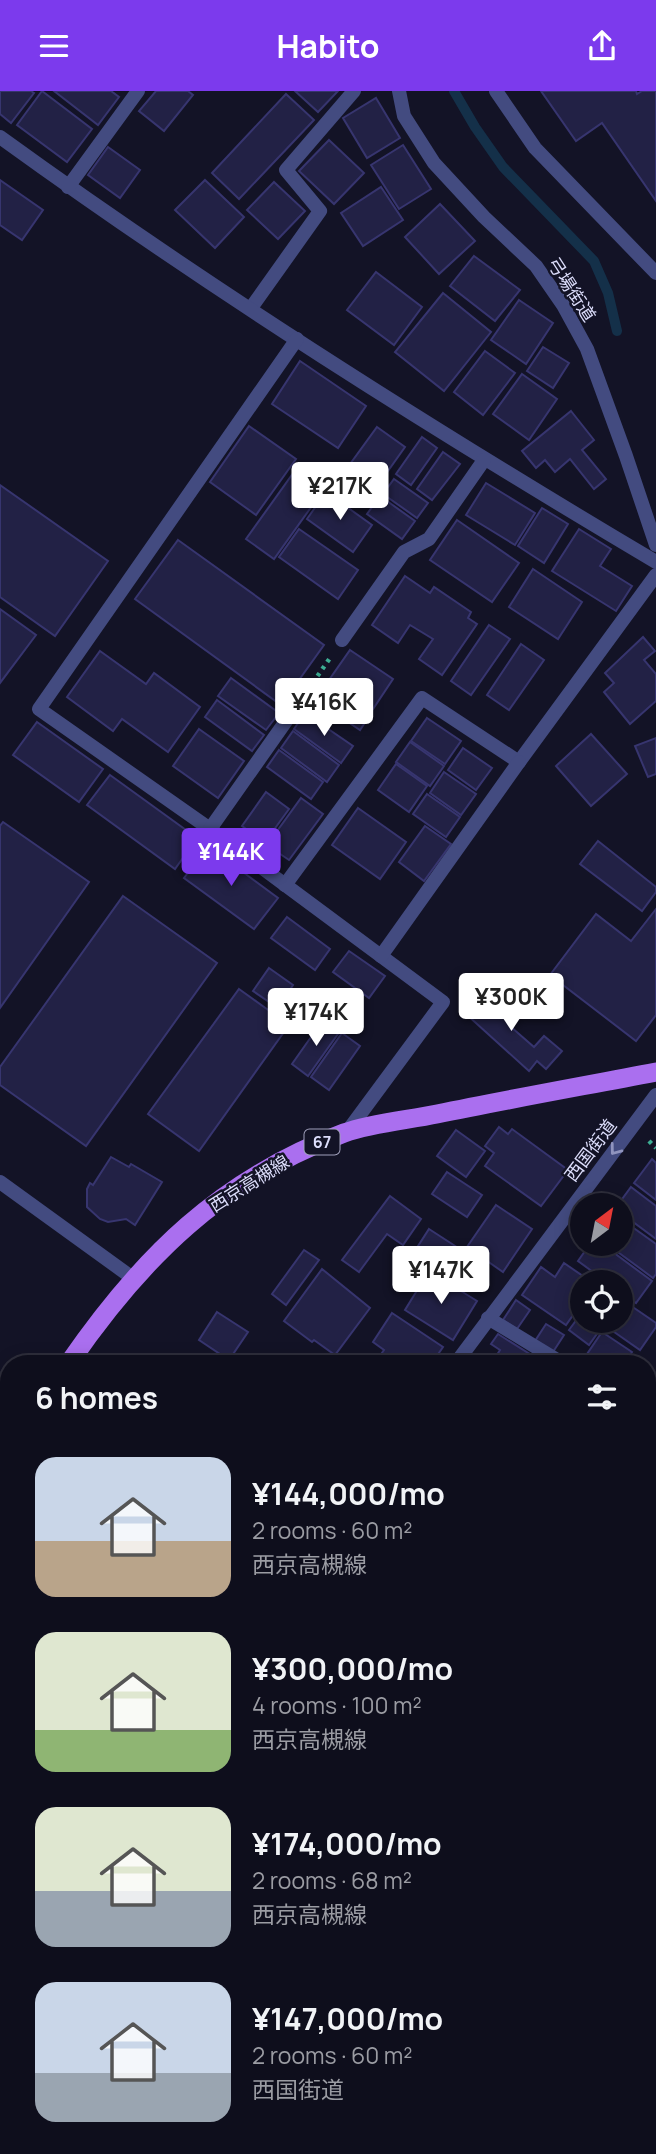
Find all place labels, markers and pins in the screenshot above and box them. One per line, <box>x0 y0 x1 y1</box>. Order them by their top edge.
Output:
pin: ¥217K <box>291 463 389 522</box>
pin: ¥416K <box>275 679 373 738</box>
pin: ¥144K <box>182 829 280 888</box>
pin: ¥300K <box>462 974 560 1033</box>
pin: ¥174K <box>267 989 365 1048</box>
pin: ¥147K <box>392 1247 490 1306</box>

